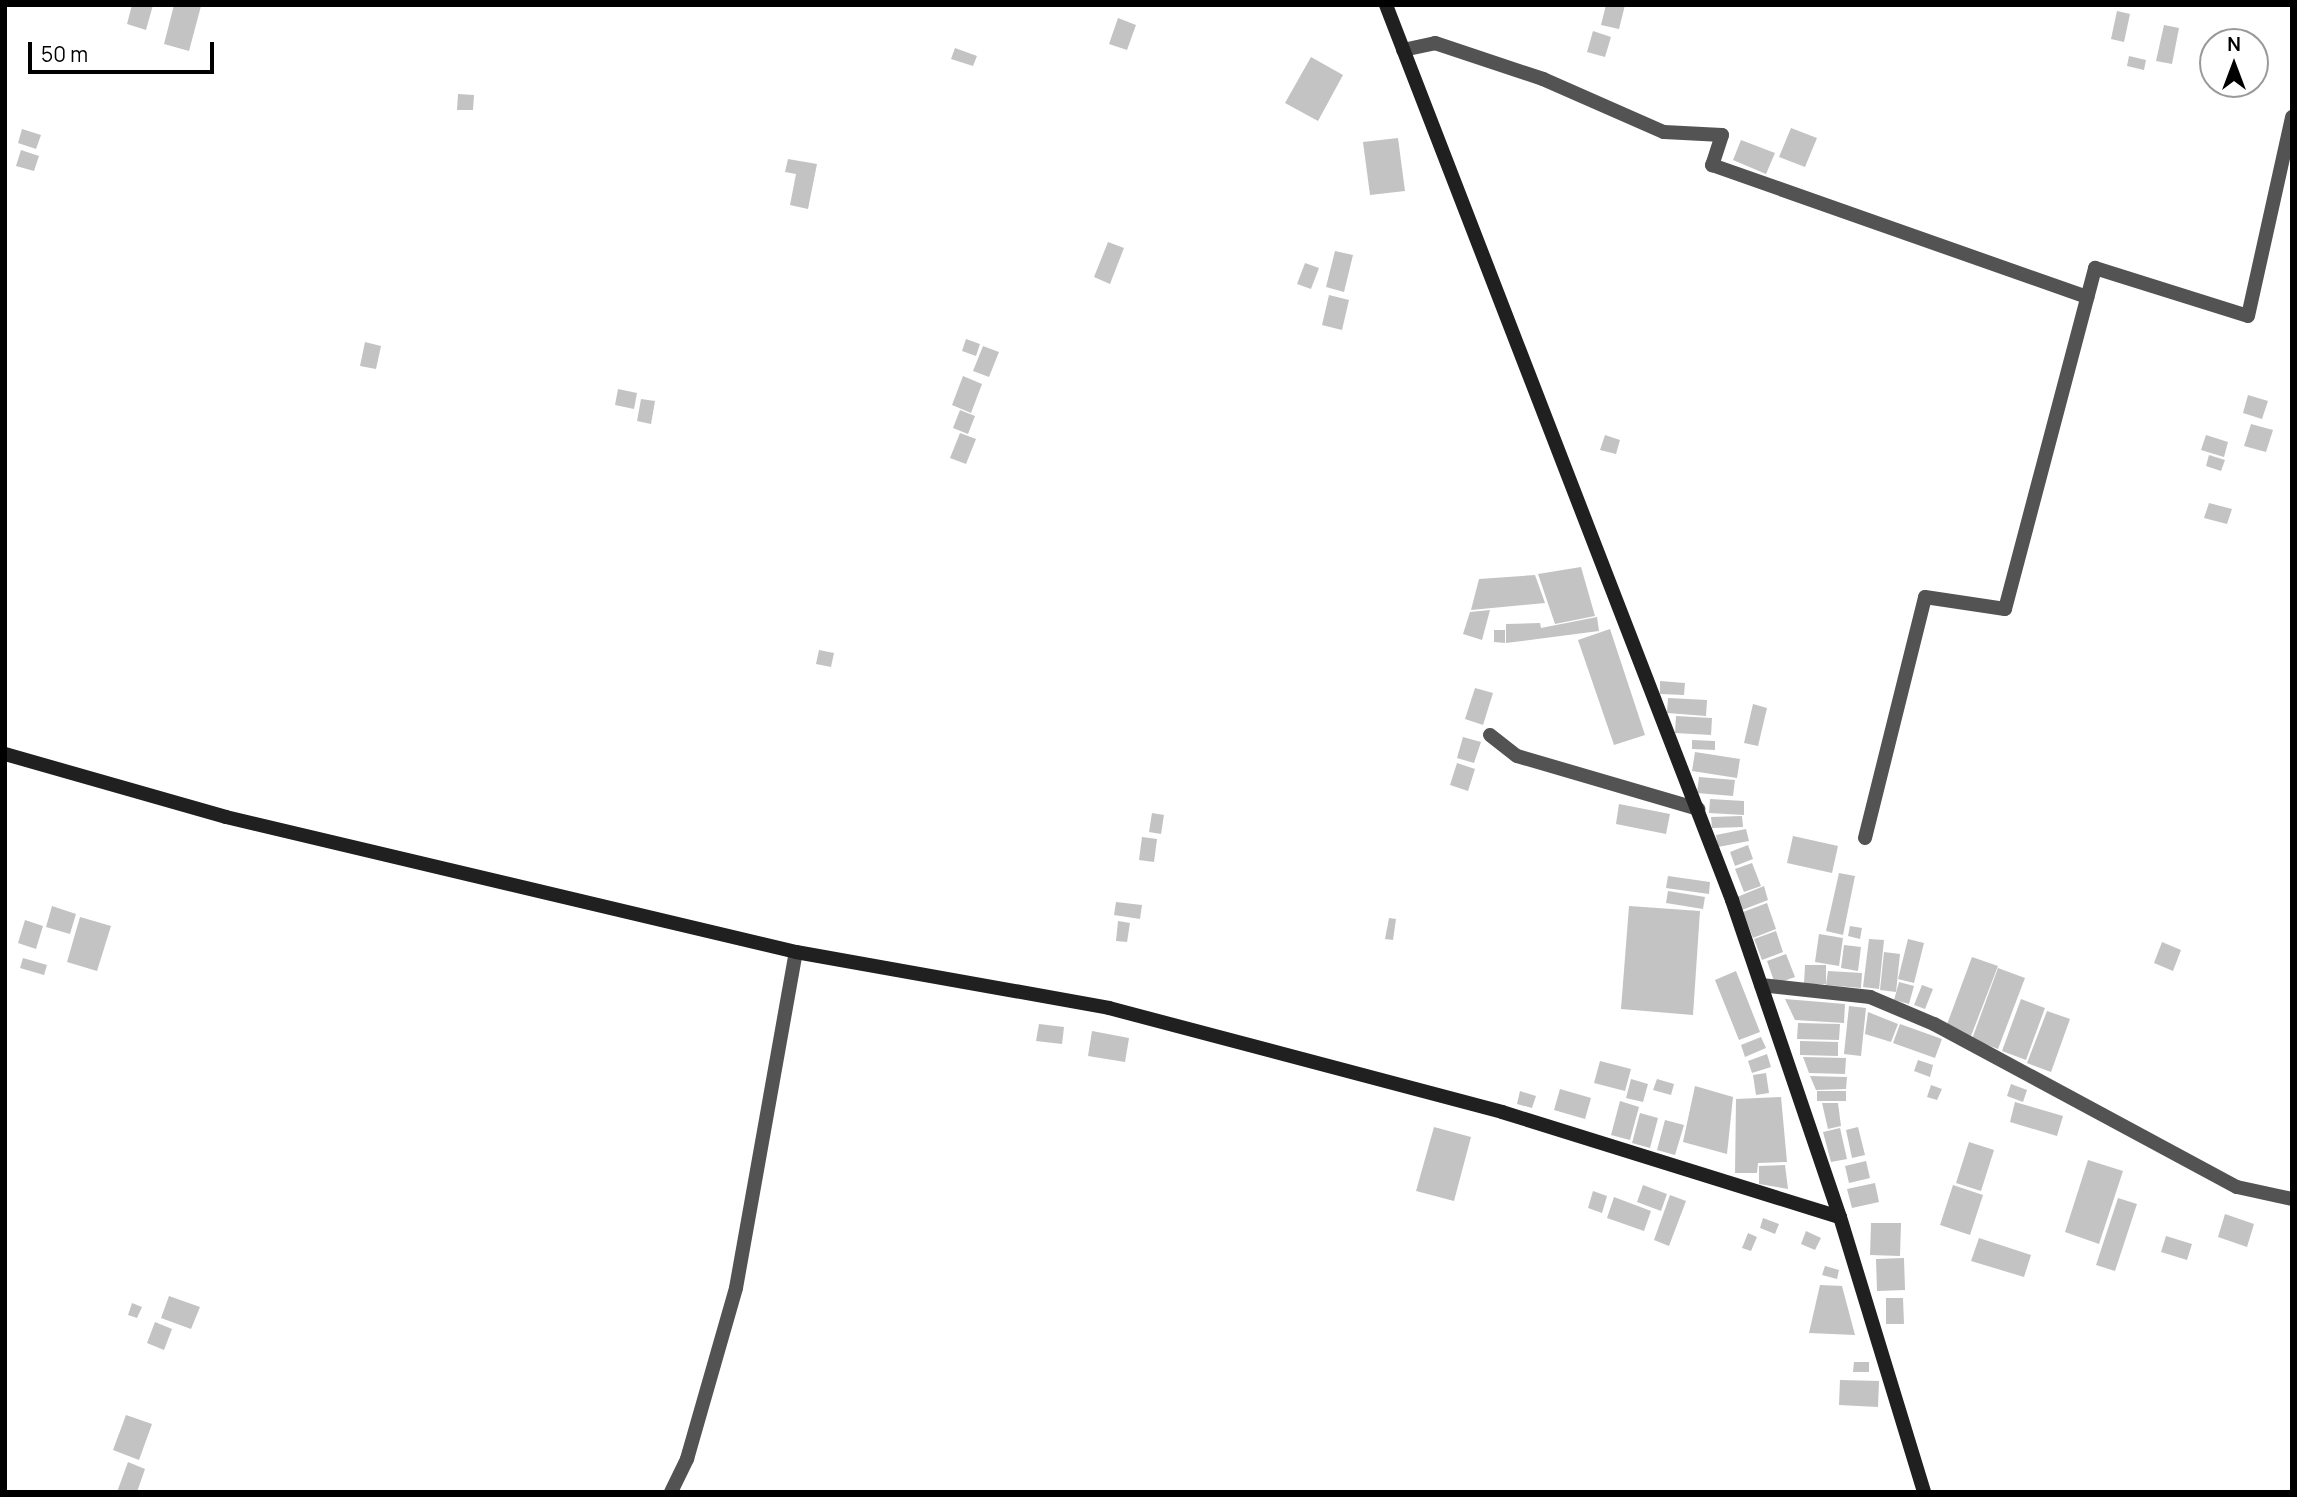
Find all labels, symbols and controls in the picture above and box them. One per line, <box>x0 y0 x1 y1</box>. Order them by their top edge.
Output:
scale bar <box>32 28 217 72</box>
north arrow <box>2199 28 2269 98</box>
text: N <box>2227 31 2241 57</box>
text: 50 m <box>41 40 88 68</box>

